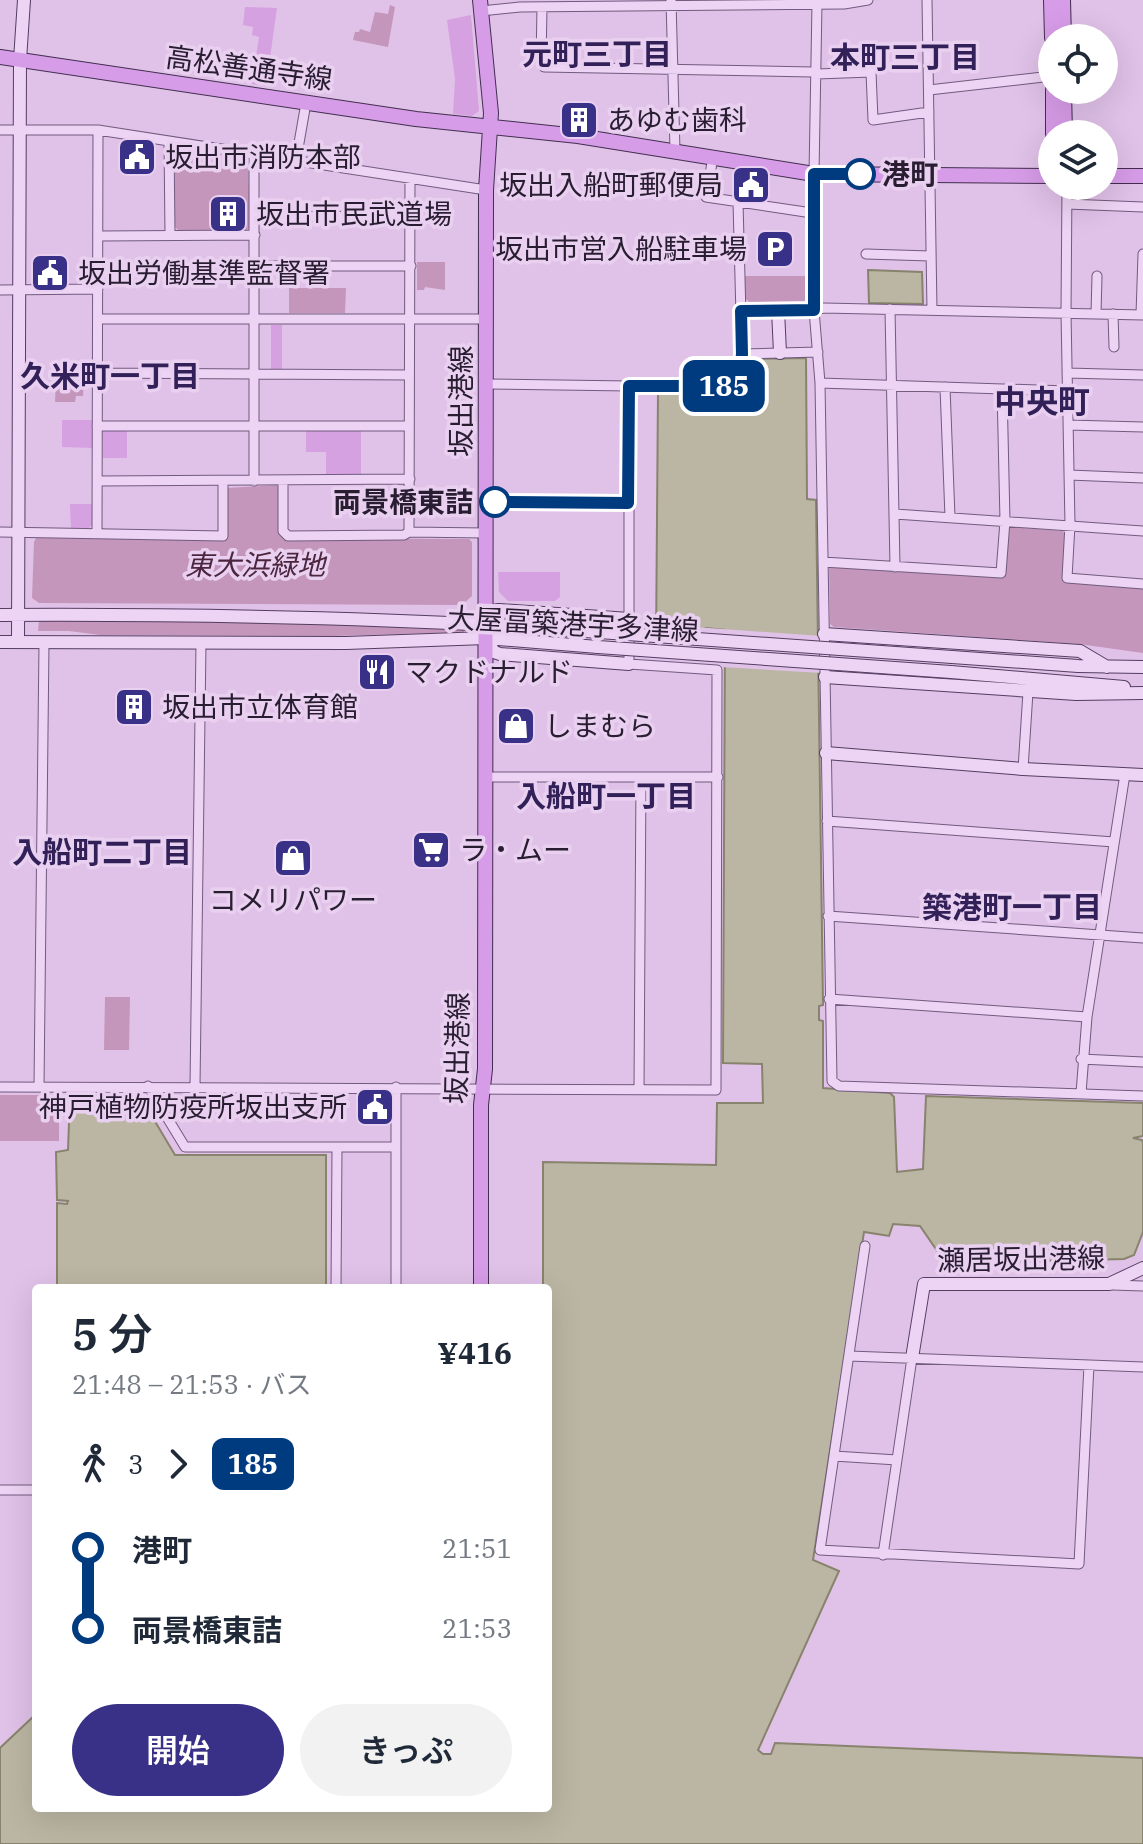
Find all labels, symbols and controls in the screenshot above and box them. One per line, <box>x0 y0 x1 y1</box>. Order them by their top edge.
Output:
map controls <box>1038 24 1118 200</box>
button: locate <box>1038 24 1118 104</box>
district label: 元町三丁目 <box>522 34 672 73</box>
street label: 高松善通寺線 <box>163 37 335 98</box>
district label: 本町三丁目 <box>830 37 980 76</box>
building icon: あゆむ歯科 <box>558 99 600 141</box>
place label: あゆむ歯科 <box>607 101 747 138</box>
button: layers <box>1038 120 1118 200</box>
public building icon: 坂出市消防本部 <box>116 136 158 178</box>
place label: 坂出市消防本部 <box>165 138 361 175</box>
place label: 港町 <box>882 155 938 192</box>
marker: 港町 <box>845 159 875 189</box>
public building icon: 坂出入船町郵便局 <box>730 164 772 206</box>
place label: 坂出入船町郵便局 <box>499 166 723 203</box>
building icon: 坂出市民武道場 <box>207 193 249 235</box>
place label: 坂出市民武道場 <box>256 195 452 232</box>
parking icon: 坂出市営入船駐車場 <box>754 228 796 270</box>
place label: 坂出市営入船駐車場 <box>495 230 747 267</box>
public building icon: 坂出労働基準監督署 <box>29 252 71 294</box>
place label: 坂出労働基準監督署 <box>78 254 330 291</box>
street label: 坂出港線 <box>442 345 479 457</box>
district label: 久米町一丁目 <box>20 356 200 395</box>
line badge: 185 <box>678 360 770 412</box>
text: 185 <box>699 367 749 404</box>
district label: 中央町 <box>994 380 1090 422</box>
place label: 両景橋東詰 <box>333 483 473 520</box>
marker: 両景橋東詰 <box>480 487 510 517</box>
park label: 東大浜緑地 <box>185 546 328 583</box>
street label: 大屋冨築港宇多津線 <box>446 598 700 649</box>
restaurant icon: マクドナルド <box>356 651 398 693</box>
place label: マクドナルド <box>405 653 573 690</box>
building icon: 坂出市立体育館 <box>113 686 155 728</box>
place label: 坂出市立体育館 <box>162 688 358 725</box>
shop icon: しまむら <box>495 705 537 747</box>
place label: しまむら <box>544 707 656 744</box>
district label: 入船町一丁目 <box>516 776 696 815</box>
supermarket icon: ラ・ムー <box>410 829 452 871</box>
place label: ラ・ムー <box>459 831 571 868</box>
district label: 入船町二丁目 <box>12 832 192 871</box>
shop icon: コメリパワー <box>272 837 314 879</box>
place label: コメリパワー <box>209 881 377 918</box>
district label: 築港町一丁目 <box>922 887 1102 926</box>
street label: 坂出港線 <box>437 992 476 1104</box>
public building icon: 神戸植物防疫所坂出支所 <box>354 1086 396 1128</box>
place label: 神戸植物防疫所坂出支所 <box>39 1088 347 1125</box>
street label: 瀬居坂出港線 <box>937 1239 1105 1278</box>
text: 5 分 <box>72 1305 153 1362</box>
text: ¥416 <box>438 1333 512 1372</box>
text: 21:48 – 21:53 · バス <box>72 1367 312 1401</box>
icon: walk <box>72 1442 116 1486</box>
icon: forward <box>156 1442 200 1486</box>
text: 185 <box>228 1445 278 1482</box>
text: 3 <box>128 1447 144 1481</box>
text: 港町 <box>132 1530 192 1569</box>
text: 21:51 <box>442 1531 512 1565</box>
text: 両景橋東詰 <box>132 1610 282 1649</box>
text: 21:53 <box>442 1611 512 1645</box>
button: 開始 <box>72 1704 284 1796</box>
button: きっぷ <box>300 1704 512 1796</box>

